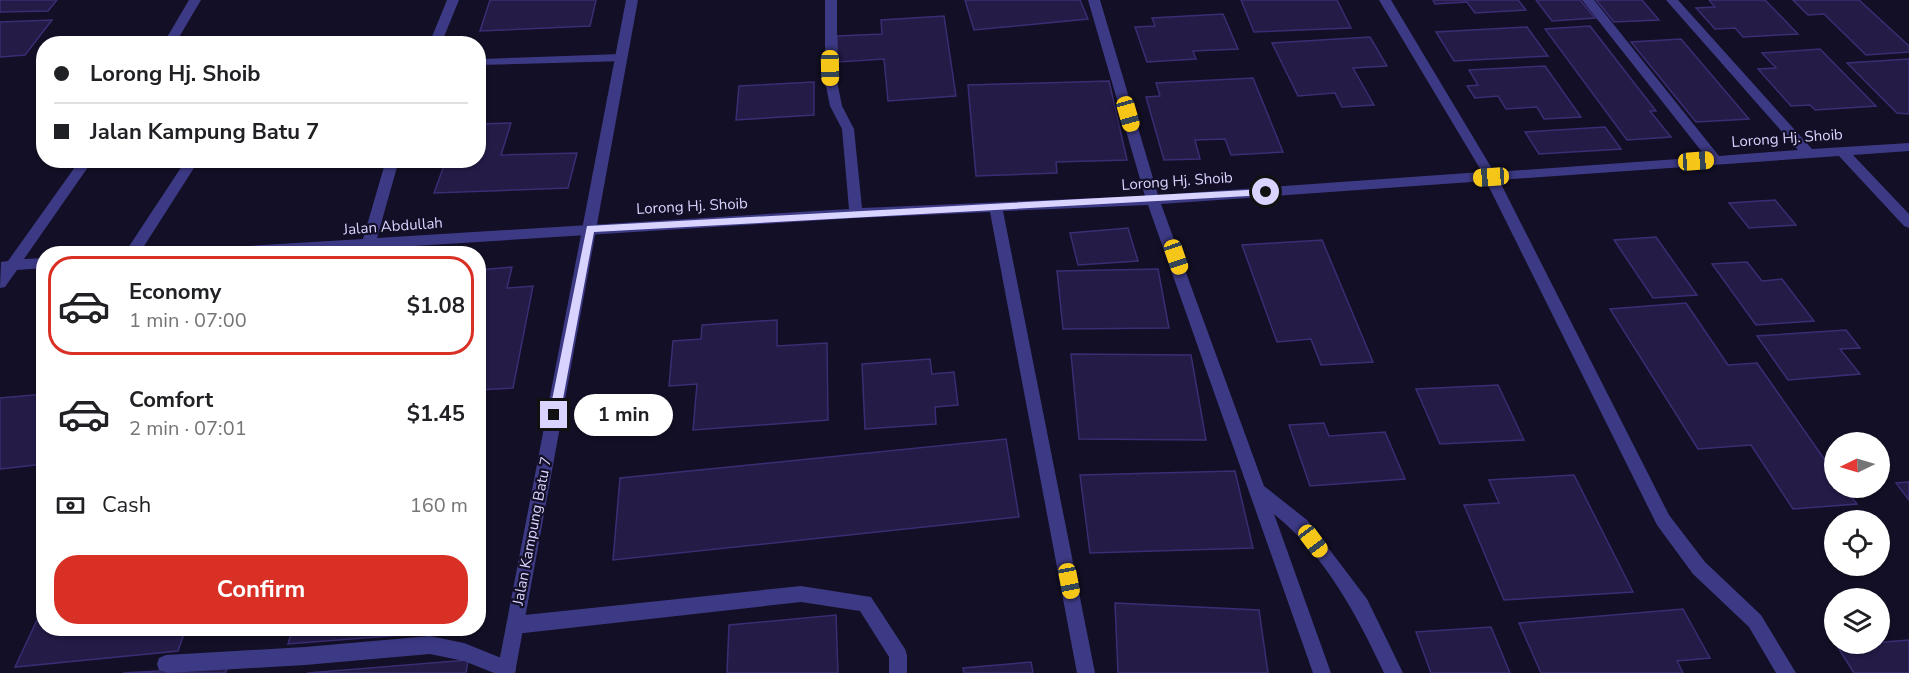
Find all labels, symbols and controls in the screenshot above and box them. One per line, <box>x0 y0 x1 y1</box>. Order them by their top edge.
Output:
car <box>821 50 839 86</box>
text: Lorong Hj. Shoib <box>90 59 260 89</box>
car <box>1114 94 1142 134</box>
text: Jalan Kampung Batu 7 <box>90 117 319 147</box>
street label: Lorong Hj. Shoib <box>1731 124 1844 152</box>
car <box>1677 151 1715 171</box>
street label: Lorong Hj. Shoib <box>1121 167 1234 195</box>
car <box>1472 167 1510 187</box>
route start <box>1252 178 1279 205</box>
street label: Lorong Hj. Shoib <box>636 193 749 219</box>
street label: Jalan Abdullah <box>342 213 443 240</box>
car <box>1162 237 1190 277</box>
text: Economy <box>129 277 221 307</box>
icon: car <box>57 279 111 333</box>
text: $1.08 <box>407 291 465 321</box>
text: 1 min · 07:00 <box>129 307 247 334</box>
text: Comfort <box>129 385 213 415</box>
icon: car <box>57 387 111 441</box>
callout: 1 min <box>575 394 674 436</box>
text: $1.45 <box>407 399 465 429</box>
route end <box>540 401 567 428</box>
text: 1 min <box>598 401 649 428</box>
text: 2 min · 07:01 <box>129 415 247 442</box>
north arrow <box>1824 432 1890 498</box>
map controls <box>1824 432 1890 654</box>
street label: Jalan Kampung Batu 7 <box>508 455 556 608</box>
icon: cash <box>54 489 87 522</box>
text: Cash <box>102 490 151 520</box>
text: 160 m <box>410 492 468 519</box>
button: locate <box>1824 510 1890 576</box>
car <box>1295 521 1331 561</box>
button: Confirm <box>54 555 468 624</box>
car <box>1057 562 1081 600</box>
button: layers <box>1824 588 1890 654</box>

